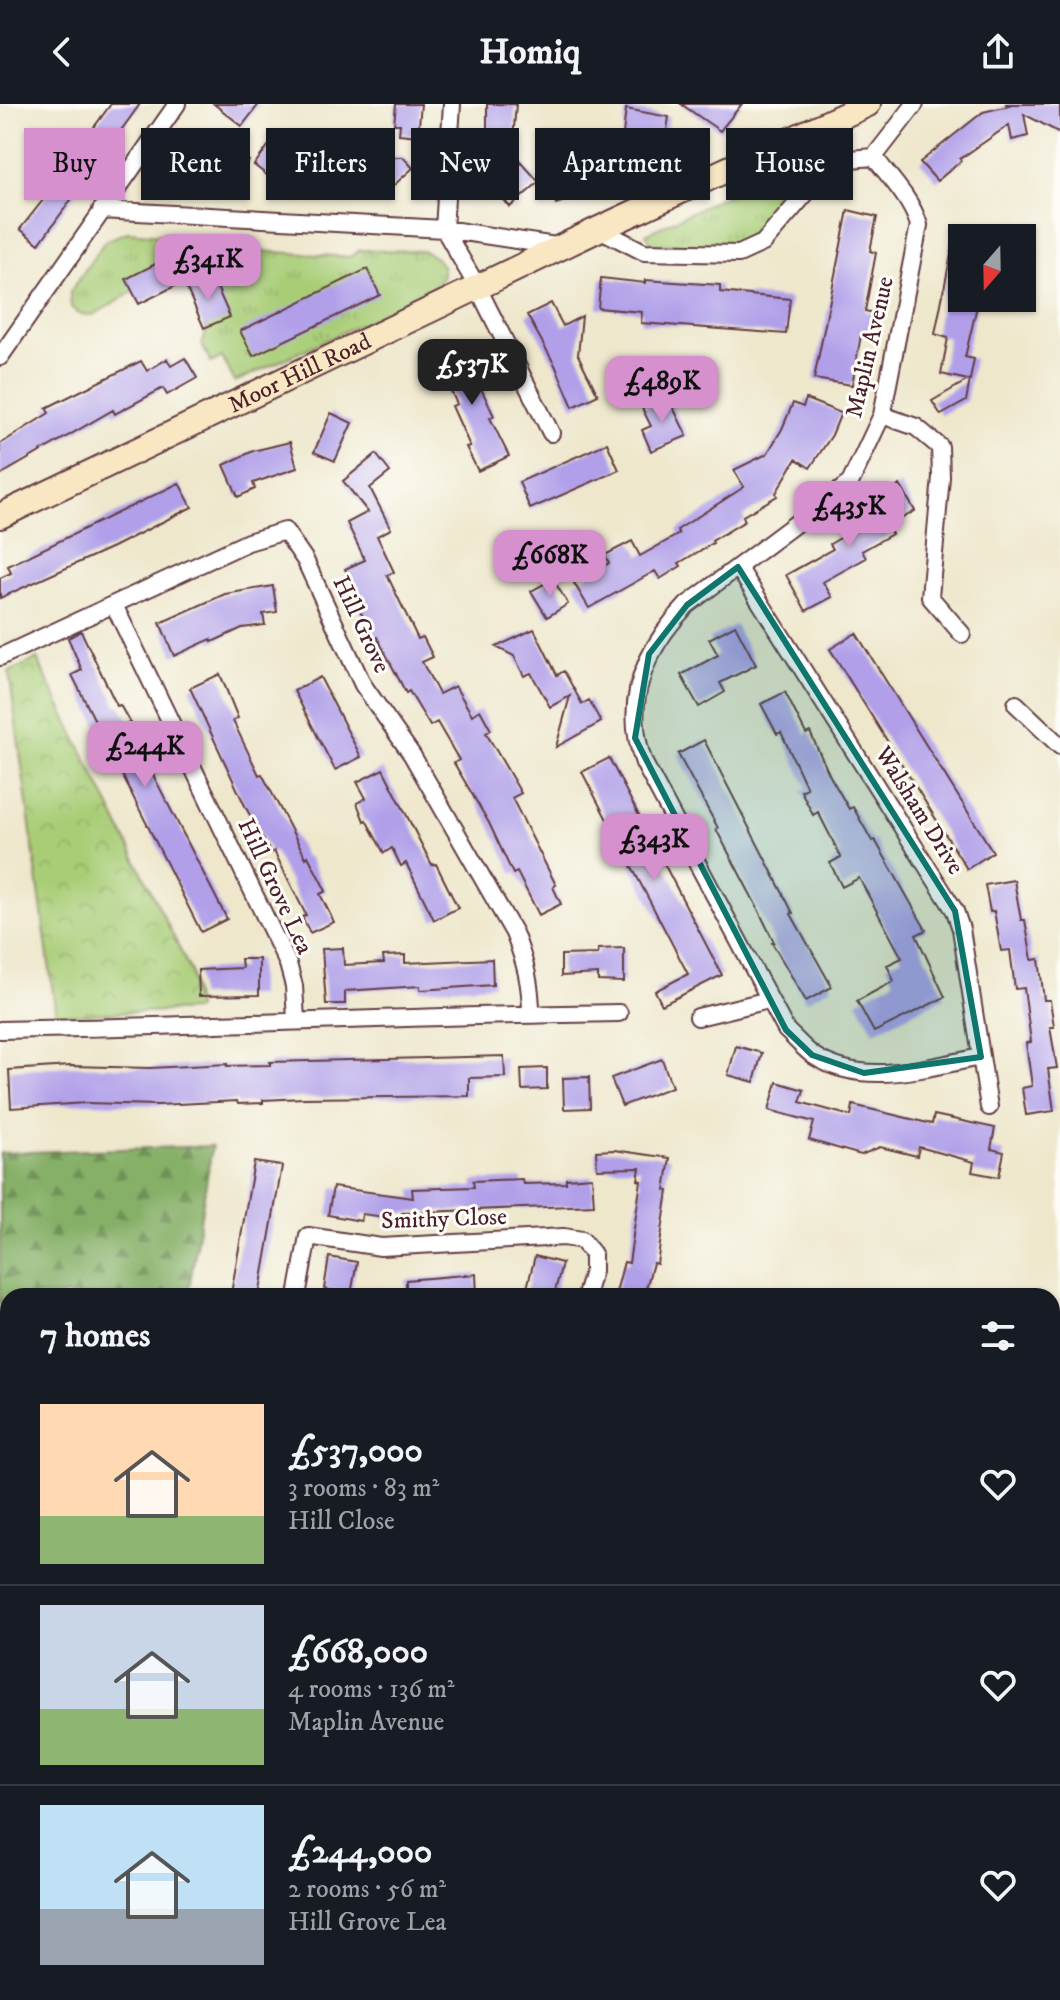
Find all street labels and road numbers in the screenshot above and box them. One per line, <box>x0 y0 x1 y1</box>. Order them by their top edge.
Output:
street label: Maplin Avenue <box>839 273 901 421</box>
street label: Moor Hill Road <box>224 327 376 420</box>
street label: Hill Grove <box>326 571 397 678</box>
street label: Walsham Drive <box>867 740 970 880</box>
street label: Hill Grove Lea <box>231 814 320 960</box>
street label: Smithy Close <box>381 1202 508 1236</box>

